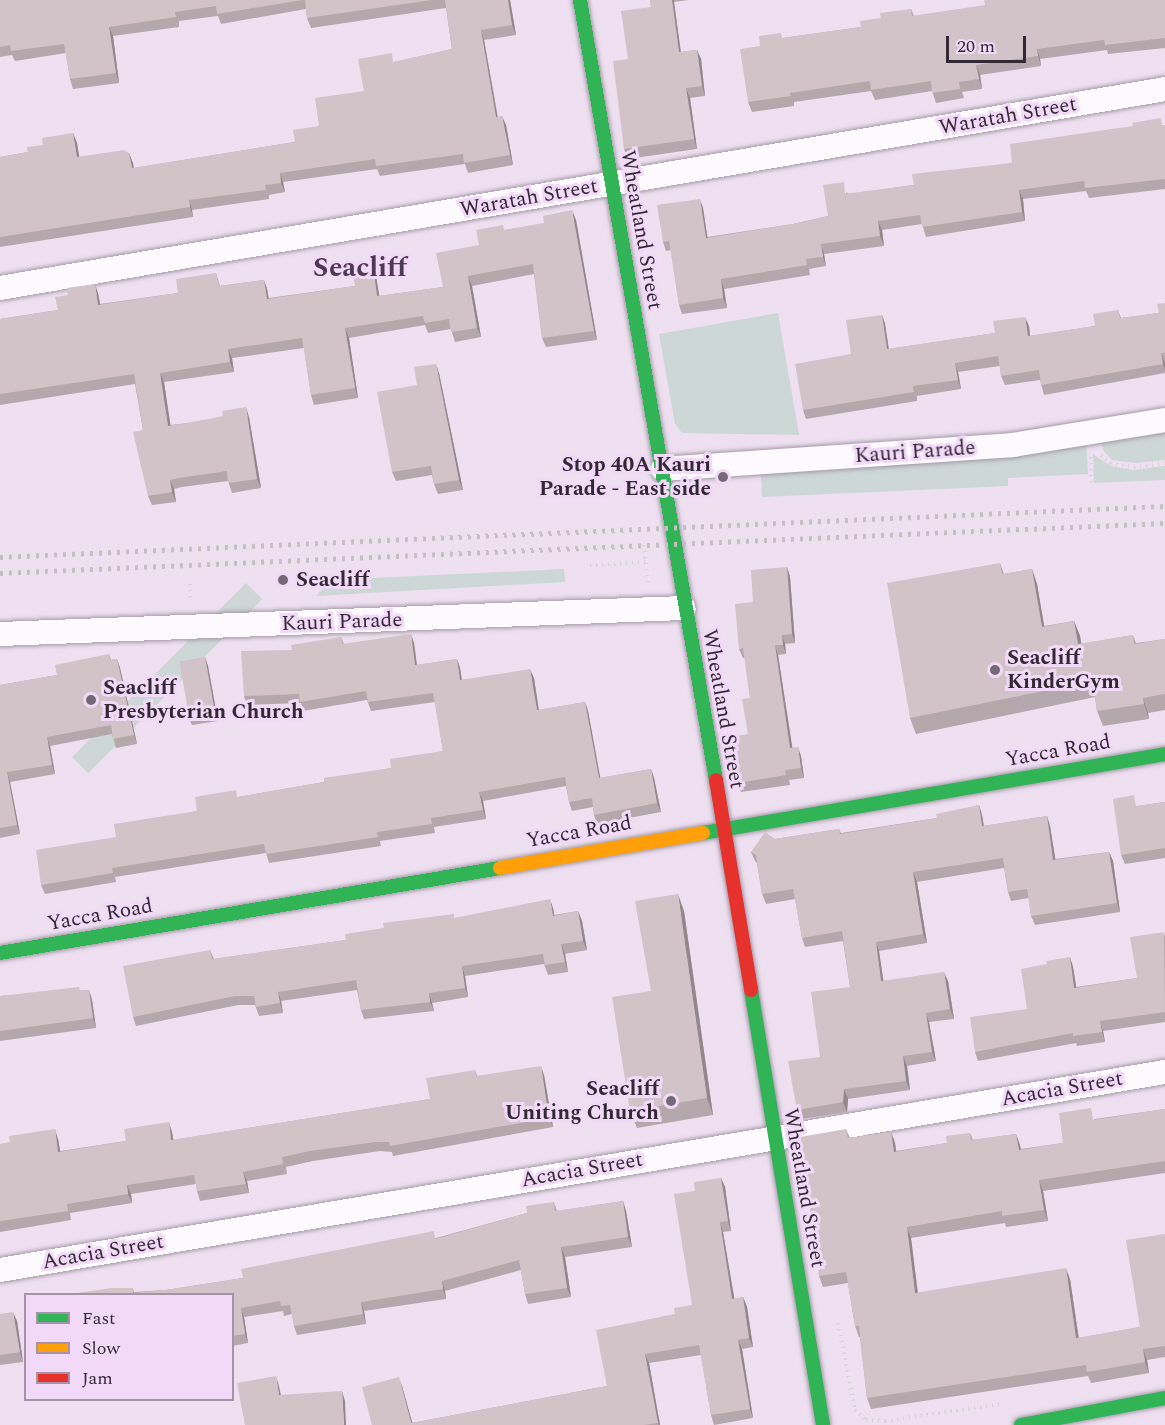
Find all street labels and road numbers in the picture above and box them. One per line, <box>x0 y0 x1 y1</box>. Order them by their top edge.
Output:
street label: Waratah Street <box>937 91 1079 141</box>
street label: Wheatland Street <box>615 148 667 312</box>
street label: Waratah Street <box>458 173 600 223</box>
street label: Kauri Parade <box>854 435 976 469</box>
street label: Kauri Parade <box>281 607 403 637</box>
street label: Wheatland Street <box>697 627 749 791</box>
street label: Yacca Road <box>1003 729 1113 773</box>
street label: Yacca Road <box>524 810 634 854</box>
street label: Yacca Road <box>45 893 155 937</box>
street label: Acacia Street <box>999 1066 1125 1112</box>
street label: Wheatland Street <box>778 1106 830 1270</box>
street label: Acacia Street <box>519 1147 645 1193</box>
street label: Acacia Street <box>40 1229 166 1275</box>

